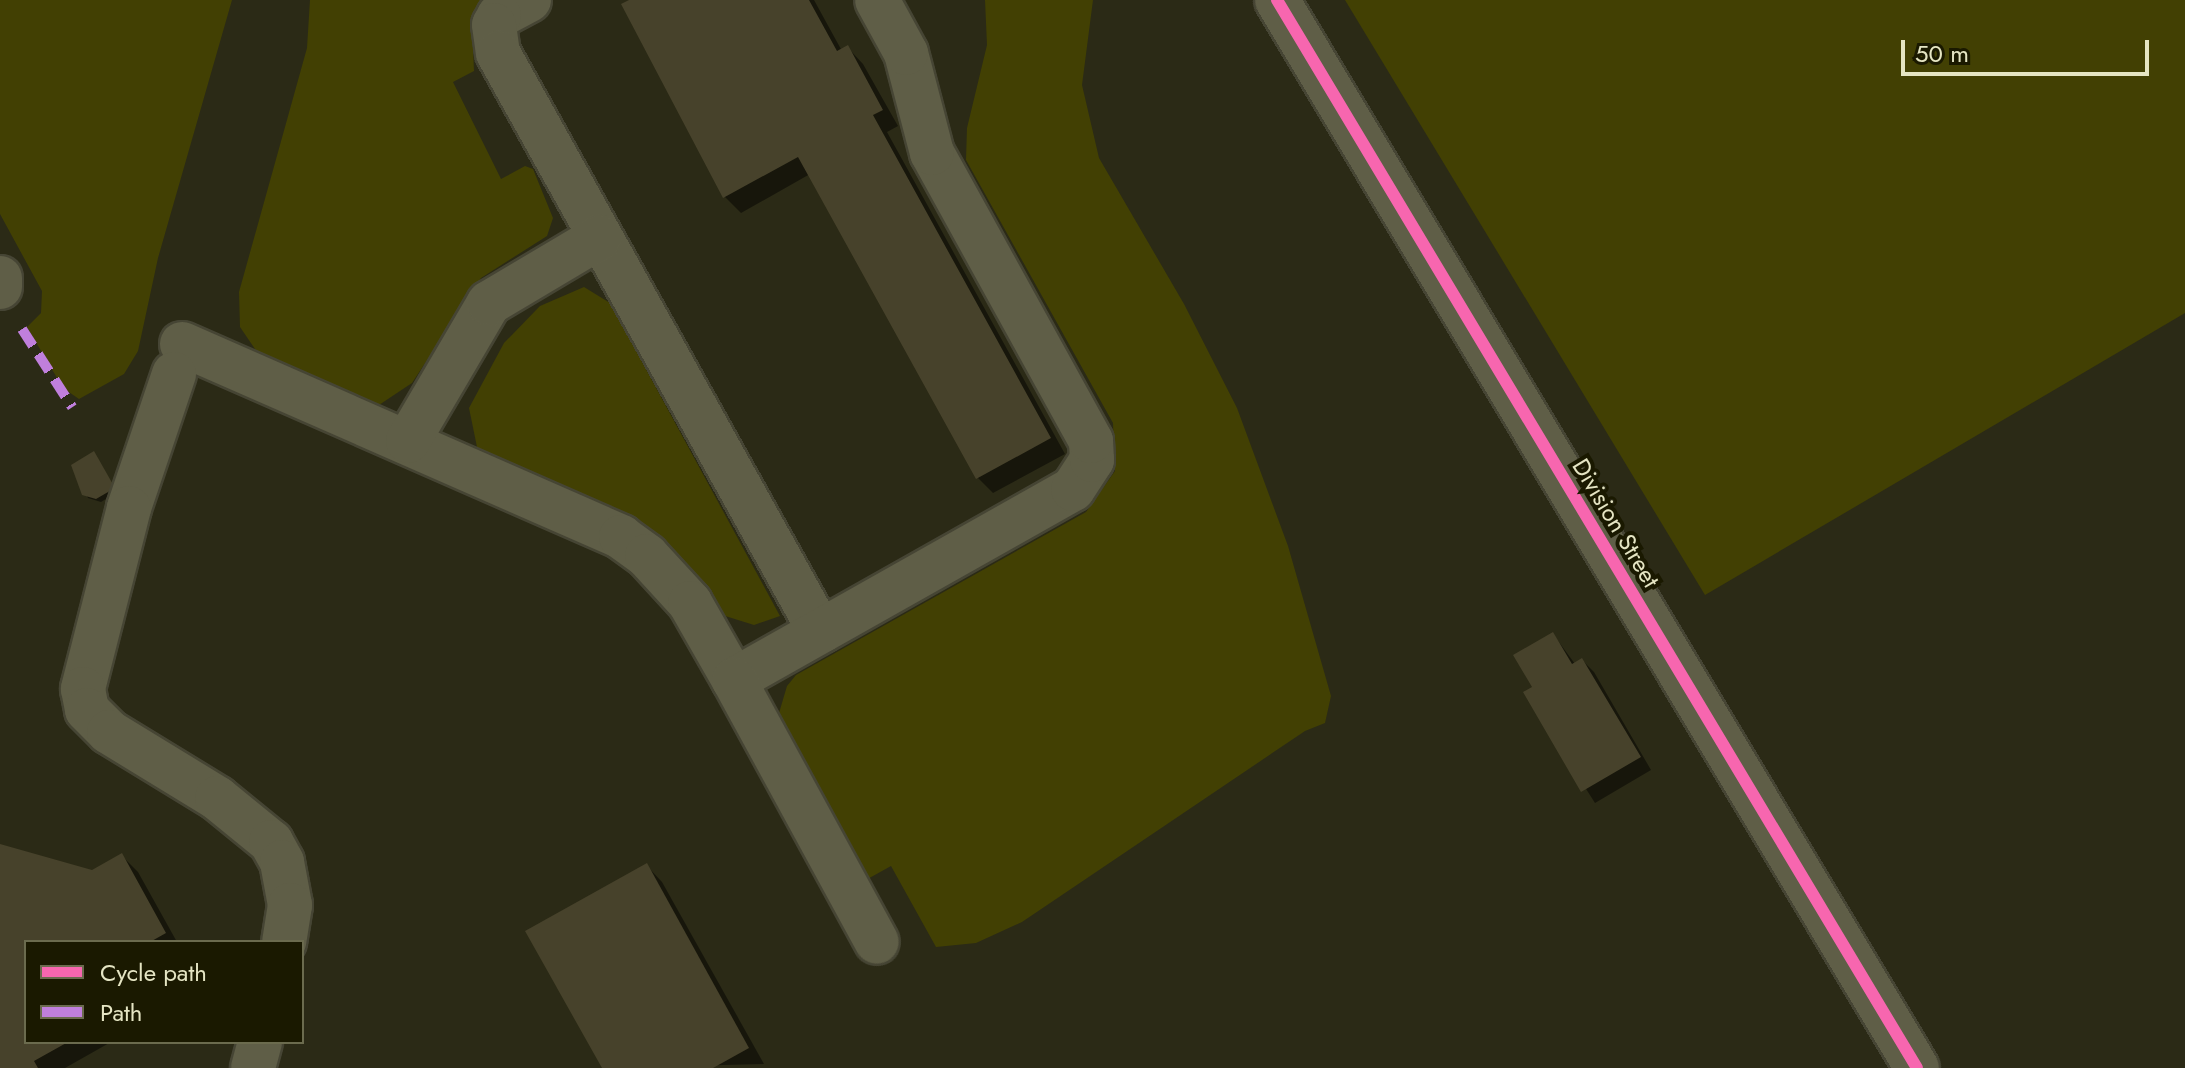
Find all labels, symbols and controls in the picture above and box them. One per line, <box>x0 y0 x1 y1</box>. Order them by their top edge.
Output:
scale bar <box>1905 24 2153 74</box>
text: 50 m <box>1915 36 1969 71</box>
street label: Division Street <box>1566 453 1666 593</box>
legend <box>24 940 304 1044</box>
text: Cycle path <box>100 955 207 990</box>
text: Path <box>100 995 142 1030</box>

